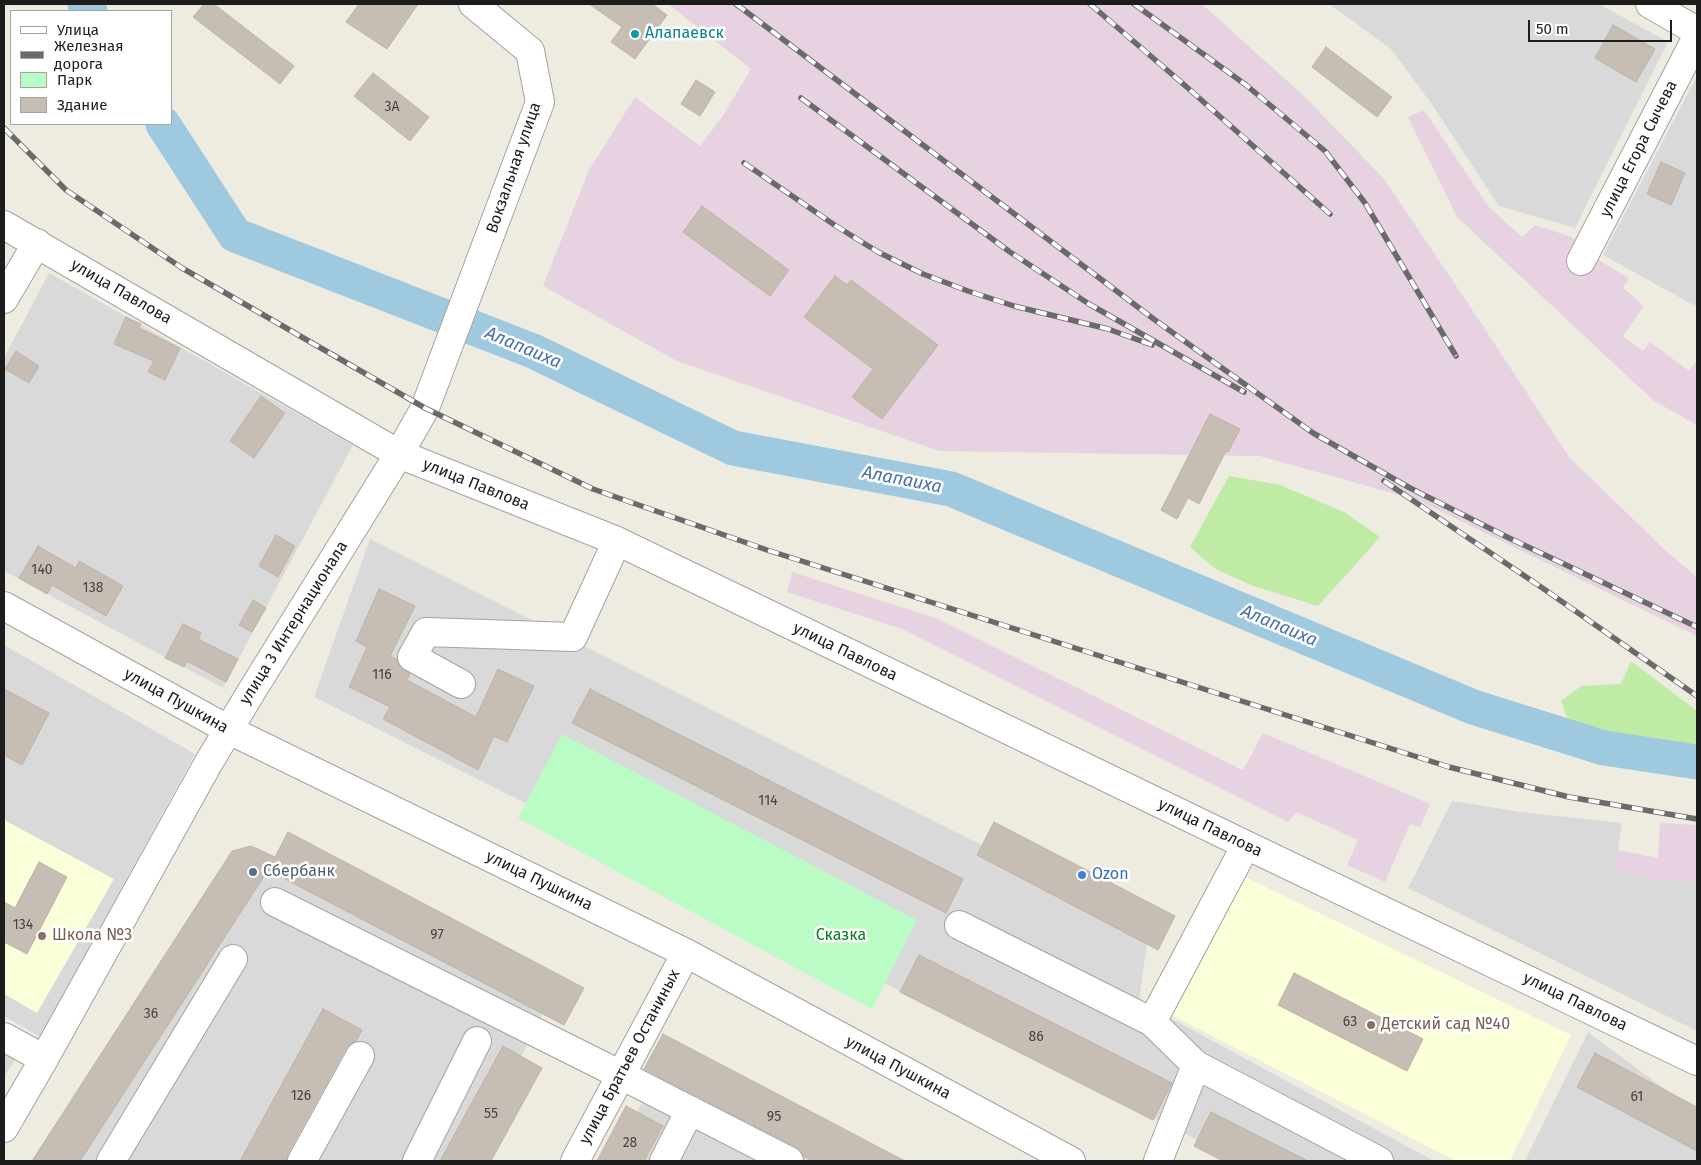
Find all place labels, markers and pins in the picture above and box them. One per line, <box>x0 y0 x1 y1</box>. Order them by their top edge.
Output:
place label: Алапаевск <box>645 24 724 44</box>
marker: Алапаевск <box>629 28 641 40</box>
place label: Сбербанк <box>263 862 335 882</box>
place label: Ozon <box>1092 865 1129 885</box>
marker: Сбербанк <box>247 866 259 878</box>
marker: Ozon <box>1076 869 1088 881</box>
place label: Школа №3 <box>52 926 132 946</box>
marker: Школа №3 <box>36 930 48 942</box>
place label: Детский сад №40 <box>1381 1015 1510 1035</box>
marker: Детский сад №40 <box>1365 1019 1377 1031</box>

